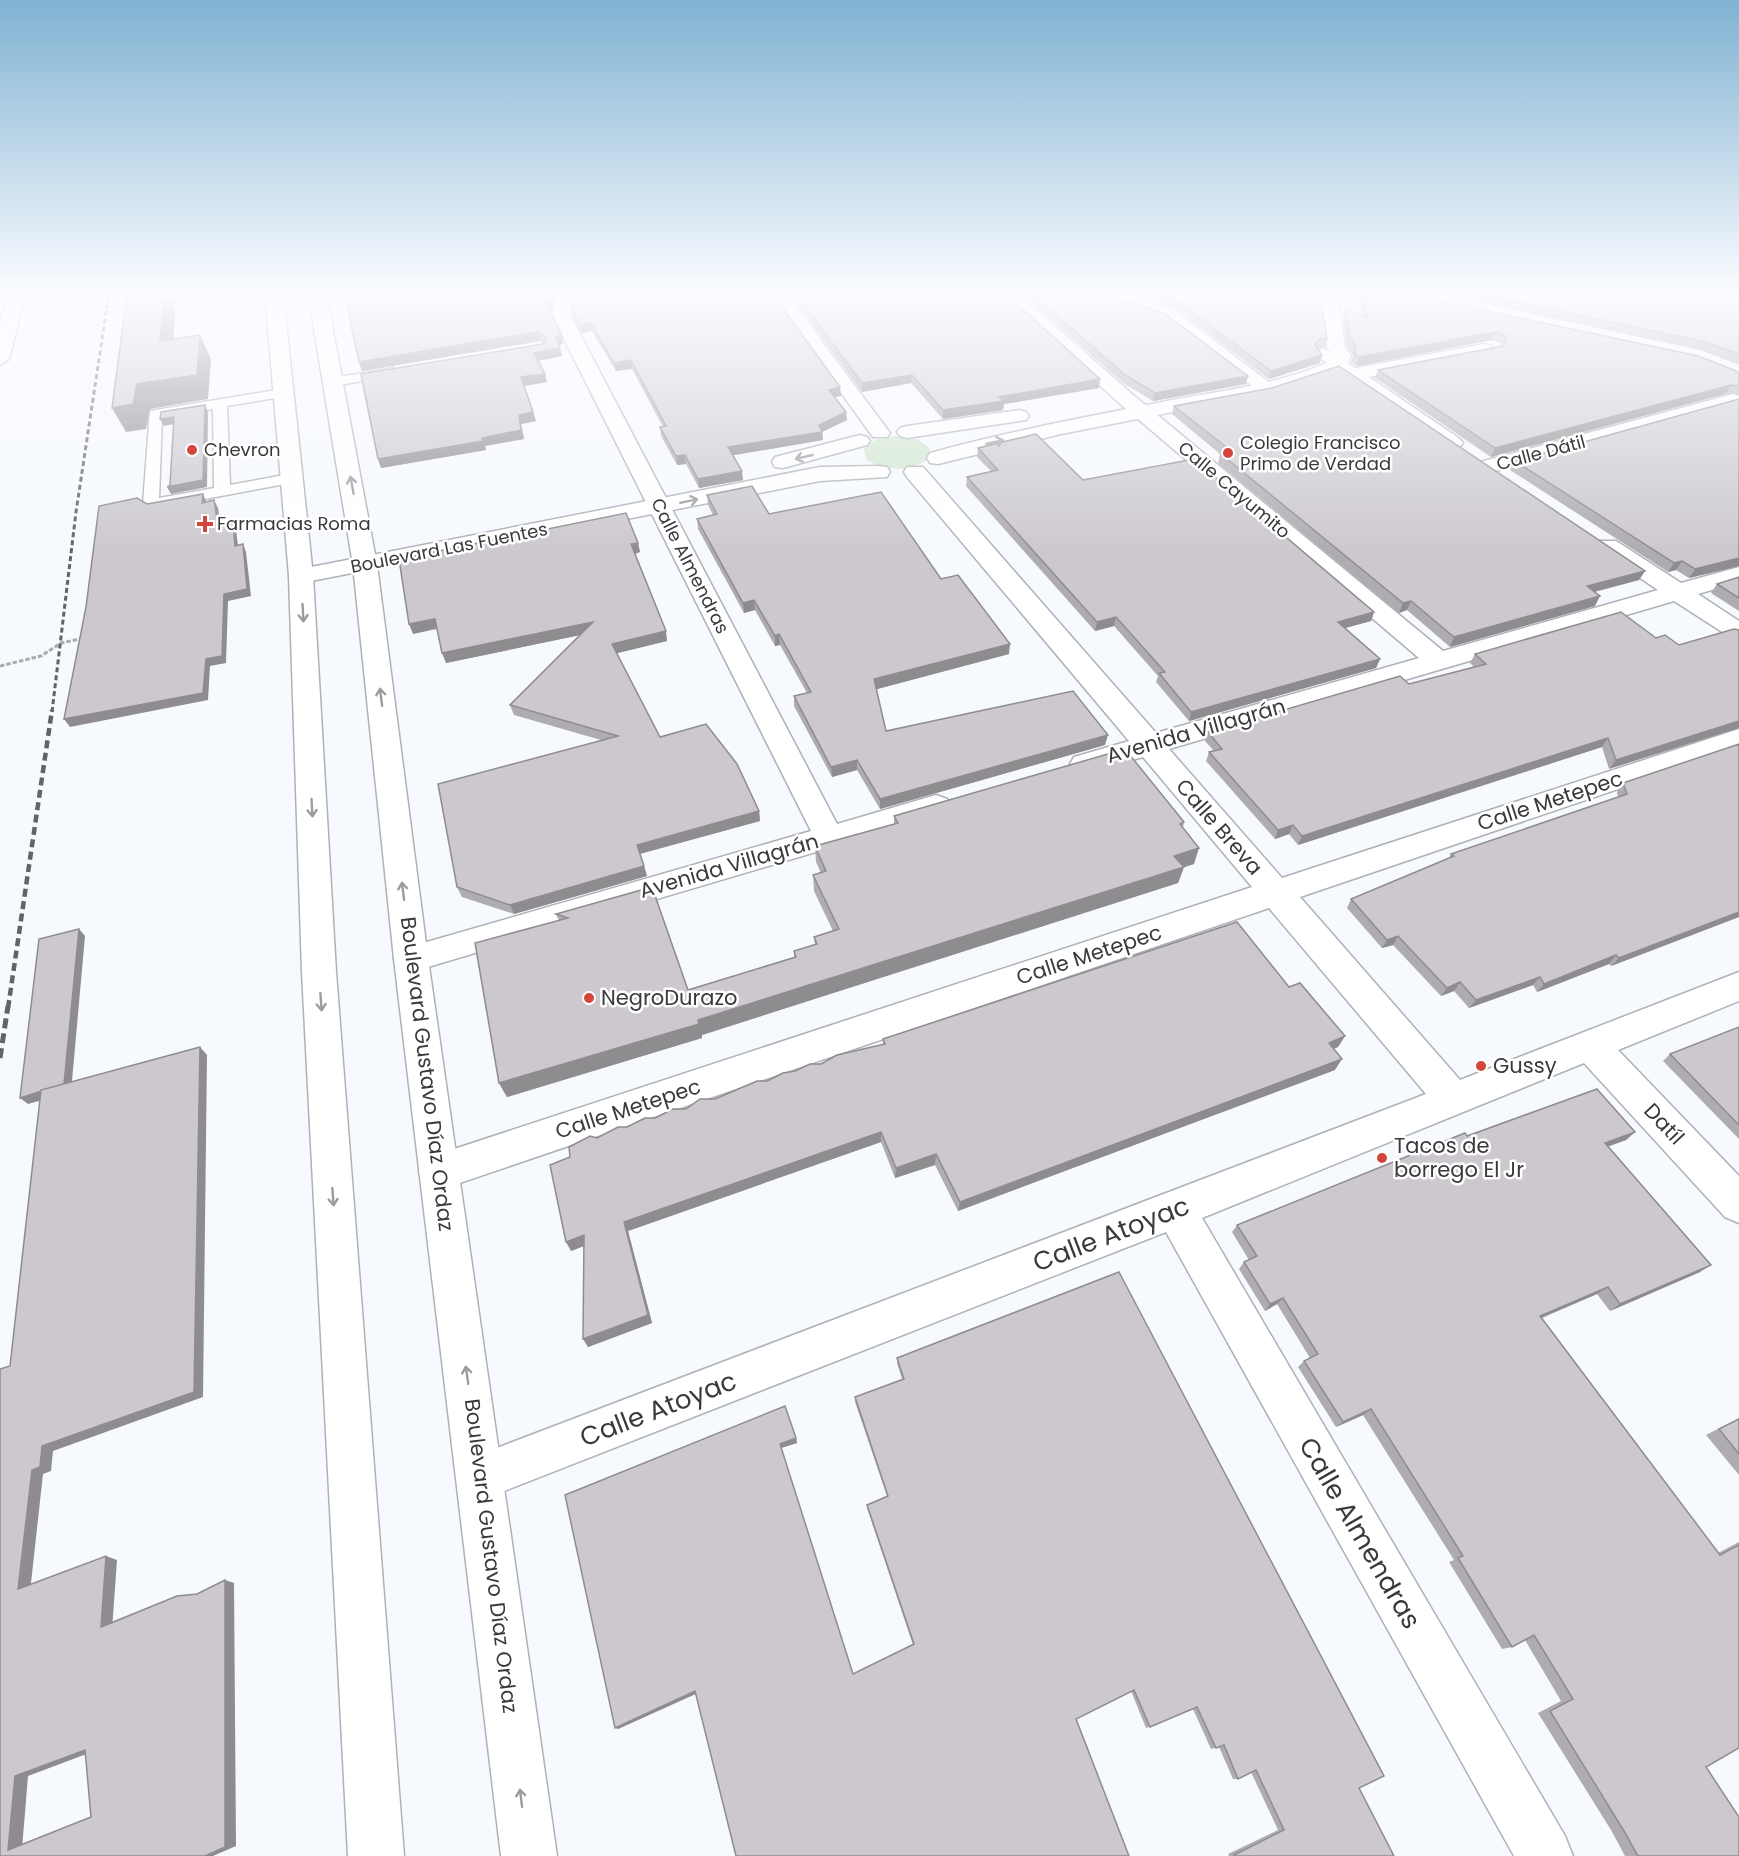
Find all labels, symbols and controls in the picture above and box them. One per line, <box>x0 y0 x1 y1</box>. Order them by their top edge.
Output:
street label: Calle Dátil <box>1494 429 1588 476</box>
place label: Colegio Francisco Primo de Verdad <box>1240 430 1401 476</box>
one-way arrow <box>985 435 1004 447</box>
street label: Calle Cayumito <box>1173 435 1296 544</box>
place label: Chevron <box>204 437 280 462</box>
marker: Chevron <box>185 443 199 457</box>
marker: Colegio Francisco Primo de Verdad <box>1221 446 1235 460</box>
one-way arrow <box>794 452 813 464</box>
one-way arrow <box>346 476 357 495</box>
street label: Calle Almendras <box>645 494 735 638</box>
one-way arrow <box>679 495 698 507</box>
place label: Farmacias Roma <box>217 511 371 536</box>
street label: Boulevard Las Fuentes <box>348 516 550 579</box>
marker: Farmacias Roma <box>198 517 212 531</box>
one-way arrow <box>297 602 309 622</box>
one-way arrow <box>375 688 386 707</box>
street label: Avenida Villagrán <box>1103 691 1289 770</box>
street label: Calle Metepec <box>1474 763 1626 838</box>
street label: Calle Breva <box>1169 772 1269 881</box>
one-way arrow <box>306 797 317 817</box>
street label: Avenida Villagrán <box>636 826 822 905</box>
one-way arrow <box>397 881 408 901</box>
street label: Boulevard Gustavo Díaz Ordaz <box>394 915 461 1233</box>
street label: Calle Metepec <box>1013 917 1165 992</box>
place label: NegroDurazo <box>601 983 738 1012</box>
marker: NegroDurazo <box>582 991 596 1005</box>
one-way arrow <box>316 992 327 1012</box>
place label: Gussy <box>1493 1051 1557 1080</box>
marker: Gussy <box>1474 1059 1488 1073</box>
street label: Calle Metepec <box>552 1071 704 1146</box>
street label: Datíl <box>1638 1097 1691 1151</box>
place label: Tacos de borrego El Jr <box>1394 1131 1524 1184</box>
marker: Tacos de borrego El Jr <box>1375 1151 1389 1165</box>
one-way arrow <box>328 1186 339 1206</box>
street label: Calle Atoyac <box>1027 1188 1195 1280</box>
street label: Calle Atoyac <box>574 1363 742 1455</box>
one-way arrow <box>462 1366 473 1386</box>
street label: Boulevard Gustavo Díaz Ordaz <box>458 1397 525 1715</box>
street label: Calle Almendras <box>1291 1431 1429 1635</box>
one-way arrow <box>516 1789 527 1808</box>

